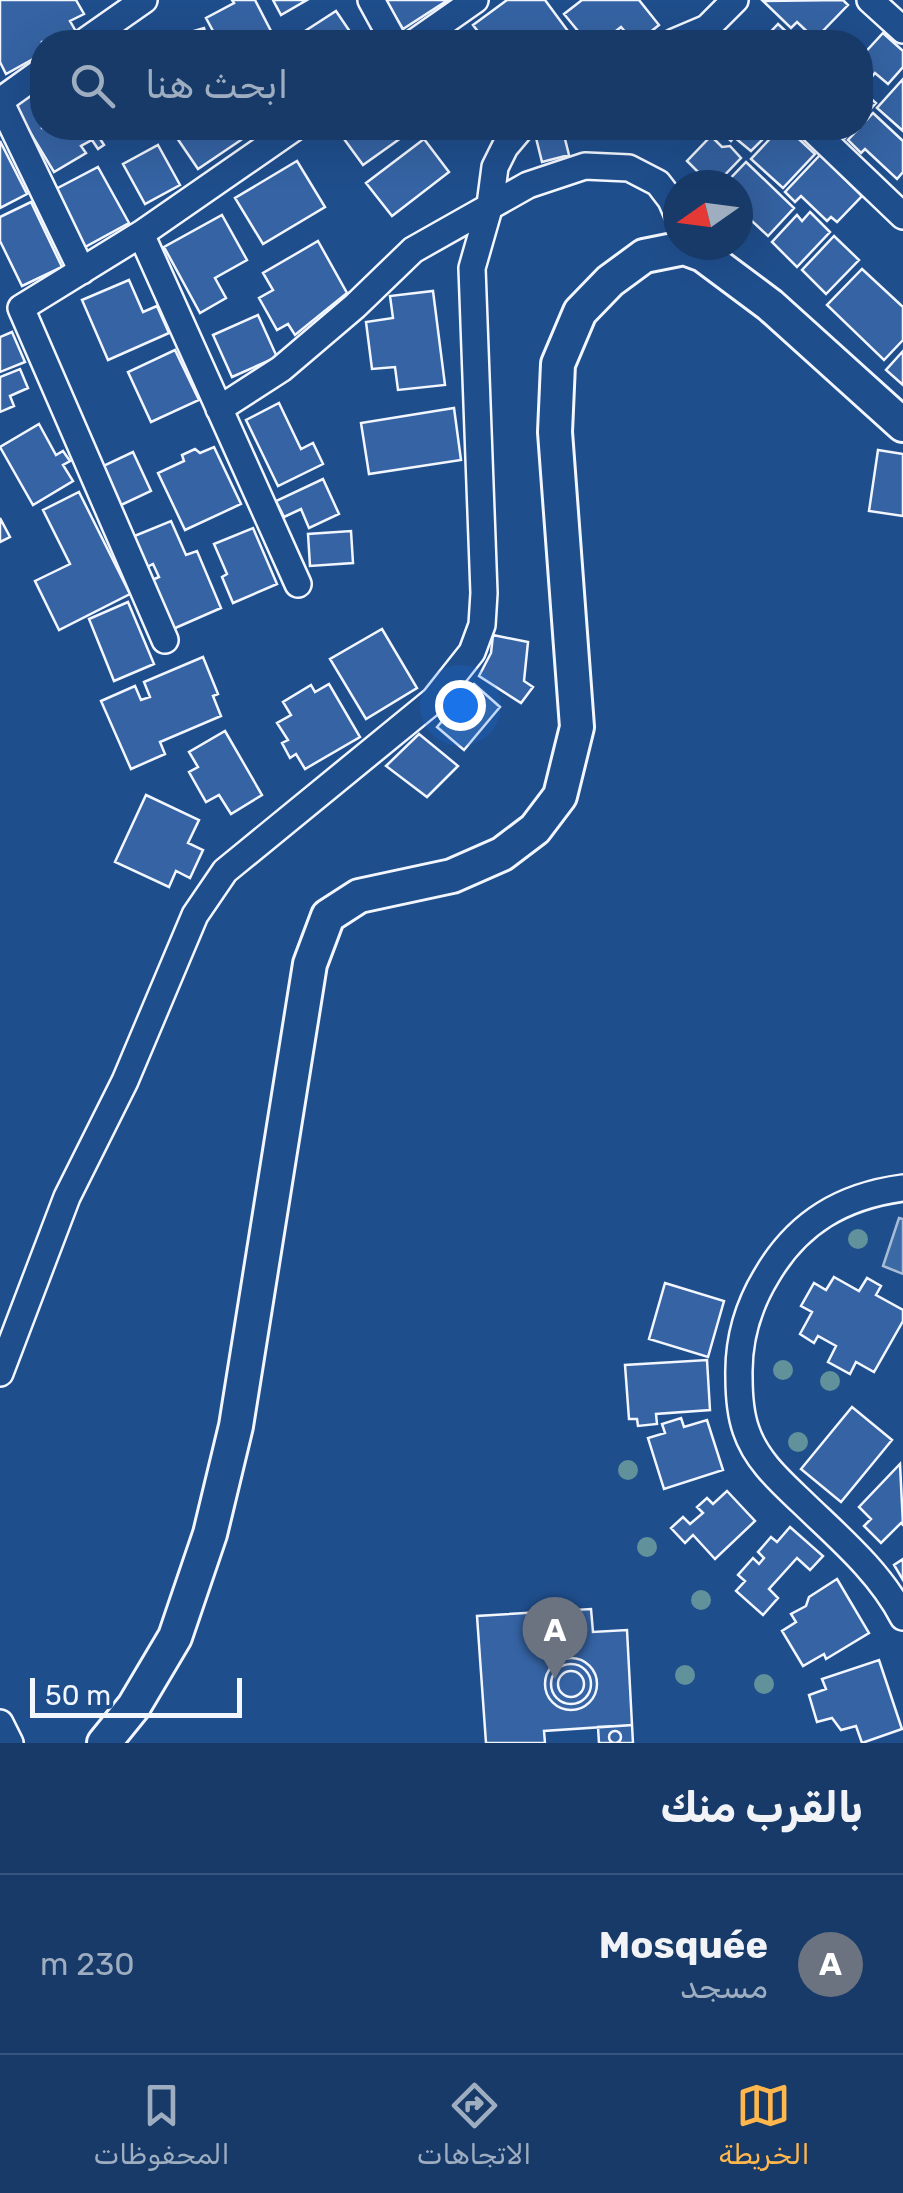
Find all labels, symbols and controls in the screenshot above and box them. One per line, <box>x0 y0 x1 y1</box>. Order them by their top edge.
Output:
search box <box>30 30 873 140</box>
icon: search <box>65 58 120 113</box>
text: ابحث هنا <box>145 62 288 108</box>
north arrow <box>663 170 753 260</box>
your location <box>435 680 486 731</box>
pin: A <box>522 1596 588 1679</box>
scale bar <box>30 1673 242 1718</box>
text: 50 m <box>45 1679 111 1712</box>
text: بالقرب منك <box>661 1783 863 1833</box>
text: Mosquée <box>599 1922 768 1968</box>
text: 230 m <box>40 1945 135 1983</box>
text: A <box>819 1945 842 1983</box>
text: مسجد <box>680 1968 768 2006</box>
tab: المحفوظات <box>94 2078 230 2171</box>
tab: الاتجاهات <box>417 2078 531 2171</box>
tab: الخريطة <box>718 2078 810 2171</box>

